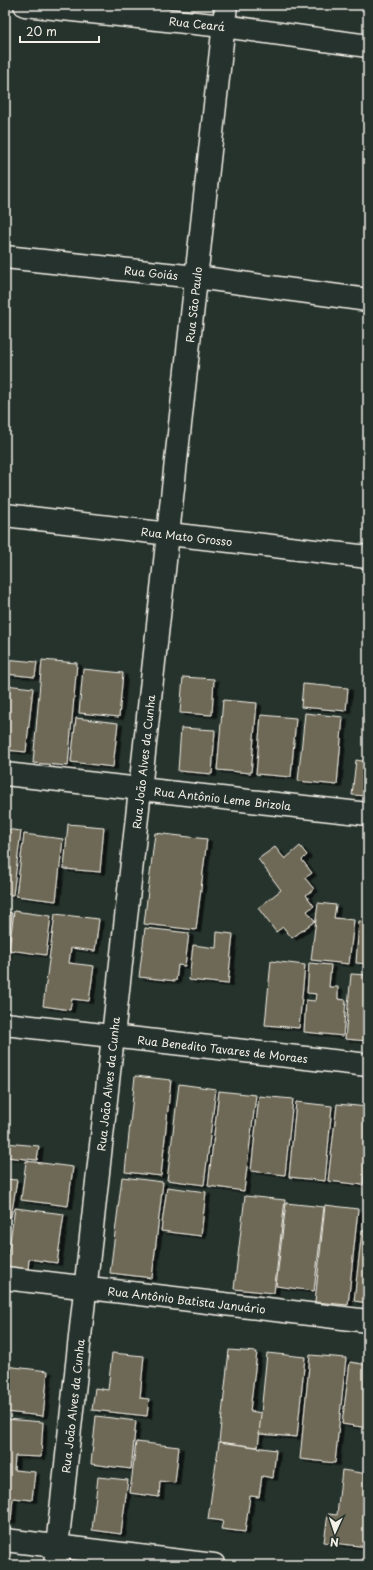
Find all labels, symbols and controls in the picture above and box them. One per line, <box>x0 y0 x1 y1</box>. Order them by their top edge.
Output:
street label: Rua Ceará <box>168 12 226 35</box>
scale bar <box>20 18 99 44</box>
text: 20 m <box>26 22 57 40</box>
street label: Rua Goiás <box>123 261 179 284</box>
street label: Rua São Paulo <box>181 266 206 343</box>
street label: Rua Mato Grosso <box>140 522 233 550</box>
street label: Rua João Alves da Cunha <box>127 694 159 830</box>
street label: Rua Antônio Leme Brizola <box>153 782 292 814</box>
street label: Rua João Alves da Cunha <box>92 1016 124 1152</box>
street label: Rua Benedito Tavares de Moraes <box>137 1031 309 1067</box>
street label: Rua Antônio Batista Januário <box>107 1282 267 1317</box>
street label: Rua João Alves da Cunha <box>57 1338 88 1474</box>
north arrow <box>315 1512 355 1552</box>
text: N <box>329 1534 339 1551</box>

